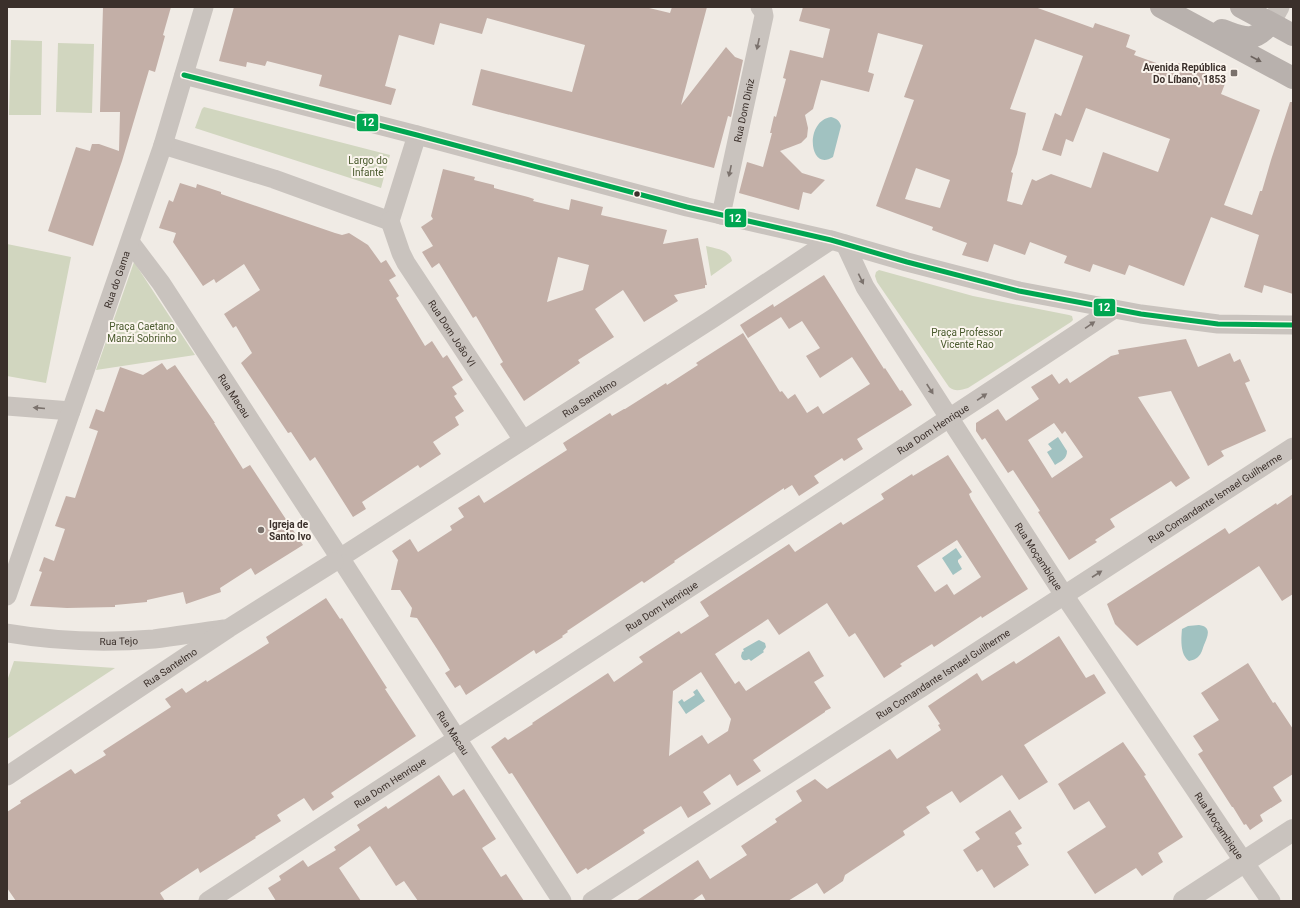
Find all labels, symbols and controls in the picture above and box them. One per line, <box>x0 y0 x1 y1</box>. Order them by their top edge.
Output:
one-way arrow <box>754 37 760 50</box>
one-way arrow <box>1251 55 1262 62</box>
place label: Avenida República Do Líbano, 1853 <box>1143 62 1227 86</box>
marker: Avenida República Do Líbano, 1853 <box>1229 68 1239 78</box>
street label: Rua Dom Diniz <box>731 77 756 143</box>
line badge: 12 <box>356 113 379 132</box>
text: 12 <box>362 116 374 129</box>
park label: Largo do Infante <box>348 155 388 178</box>
one-way arrow <box>727 164 733 177</box>
unlabelled marker <box>632 189 642 199</box>
line badge: 12 <box>724 208 747 228</box>
text: 12 <box>729 212 741 225</box>
street label: Rua do Gama <box>102 249 132 310</box>
one-way arrow <box>858 274 864 285</box>
street label: Rua Dom João VI <box>426 298 478 368</box>
line badge: 12 <box>1093 298 1116 317</box>
text: 12 <box>1098 301 1110 314</box>
park label: Praça Caetano Manzi Sobrinho <box>107 321 177 344</box>
one-way arrow <box>1085 321 1096 329</box>
park label: Praça Professor Vicente Rao <box>931 327 1003 350</box>
street label: Rua Macau <box>216 372 253 420</box>
street label: Rua Santelmo <box>560 376 619 419</box>
one-way arrow <box>927 383 934 395</box>
one-way arrow <box>977 393 987 401</box>
street label: Rua Dom Henrique <box>895 401 971 456</box>
one-way arrow <box>33 405 45 412</box>
street label: Rua Comandante Ismael Guilherme <box>1146 450 1284 545</box>
place label: Igreja de Santo Ivo <box>269 519 311 542</box>
street label: Rua Moçambique <box>1013 521 1065 592</box>
marker: Igreja de Santo Ivo <box>256 525 266 535</box>
one-way arrow <box>1092 570 1102 578</box>
street label: Rua Dom Henrique <box>623 579 699 633</box>
street label: Rua Comandante Ismael Guilherme <box>874 626 1012 721</box>
street label: Rua Tejo <box>99 635 139 647</box>
street label: Rua Santelmo <box>141 645 199 689</box>
street label: Rua Macau <box>435 709 471 757</box>
street label: Rua Dom Henrique <box>352 755 428 810</box>
street label: Rua Moçambique <box>1193 790 1246 861</box>

